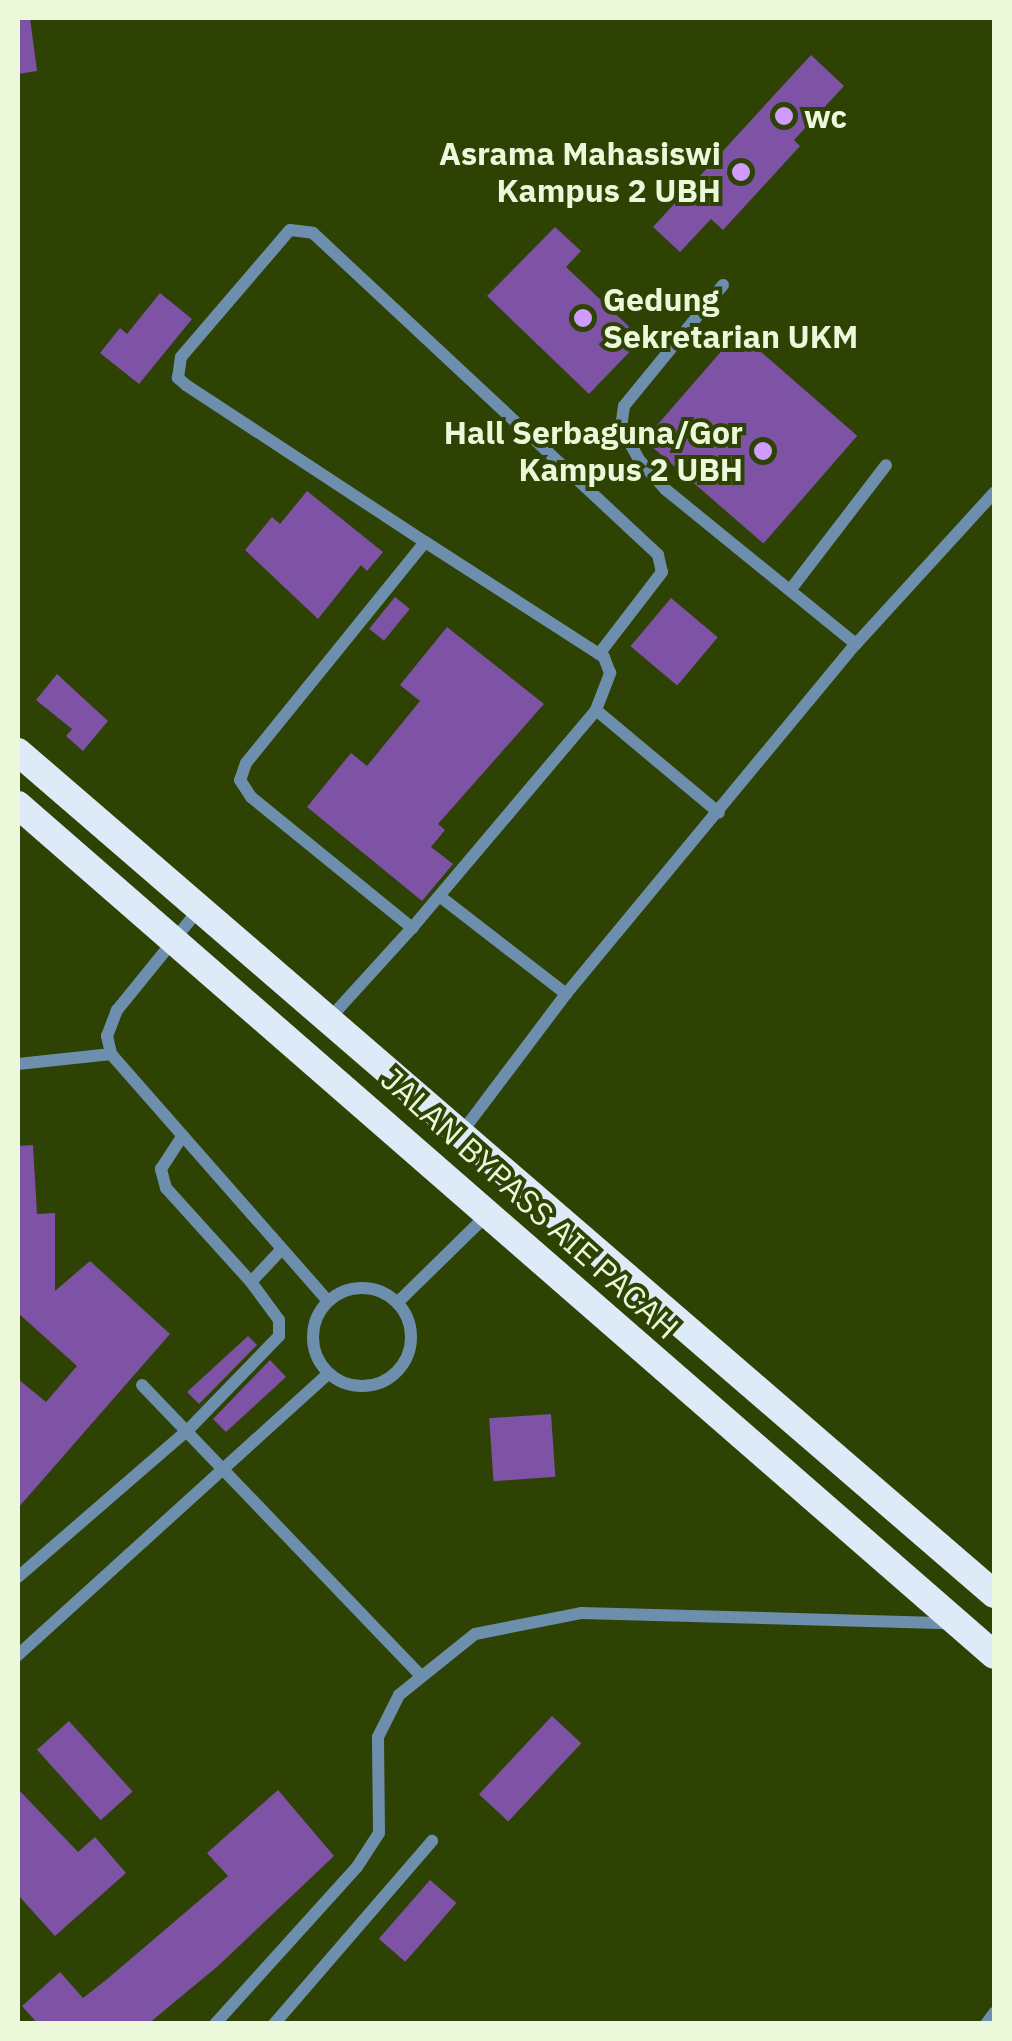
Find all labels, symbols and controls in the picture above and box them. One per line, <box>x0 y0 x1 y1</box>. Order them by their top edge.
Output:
place label: wc <box>804 97 847 135</box>
marker: wc <box>773 105 795 127</box>
place label: Asrama Mahasiswi Kampus 2 UBH <box>439 135 721 210</box>
marker: Asrama Mahasiswi Kampus 2 UBH <box>730 161 752 183</box>
place label: Gedung Sekretarian UKM <box>603 281 858 356</box>
marker: Gedung Sekretarian UKM <box>572 307 594 329</box>
place label: Hall Serbaguna/Gor Kampus 2 UBH <box>444 414 743 489</box>
marker: Hall Serbaguna/Gor Kampus 2 UBH <box>752 440 774 462</box>
street label: JALAN BYPASS AIE PACAH <box>374 1059 686 1347</box>

